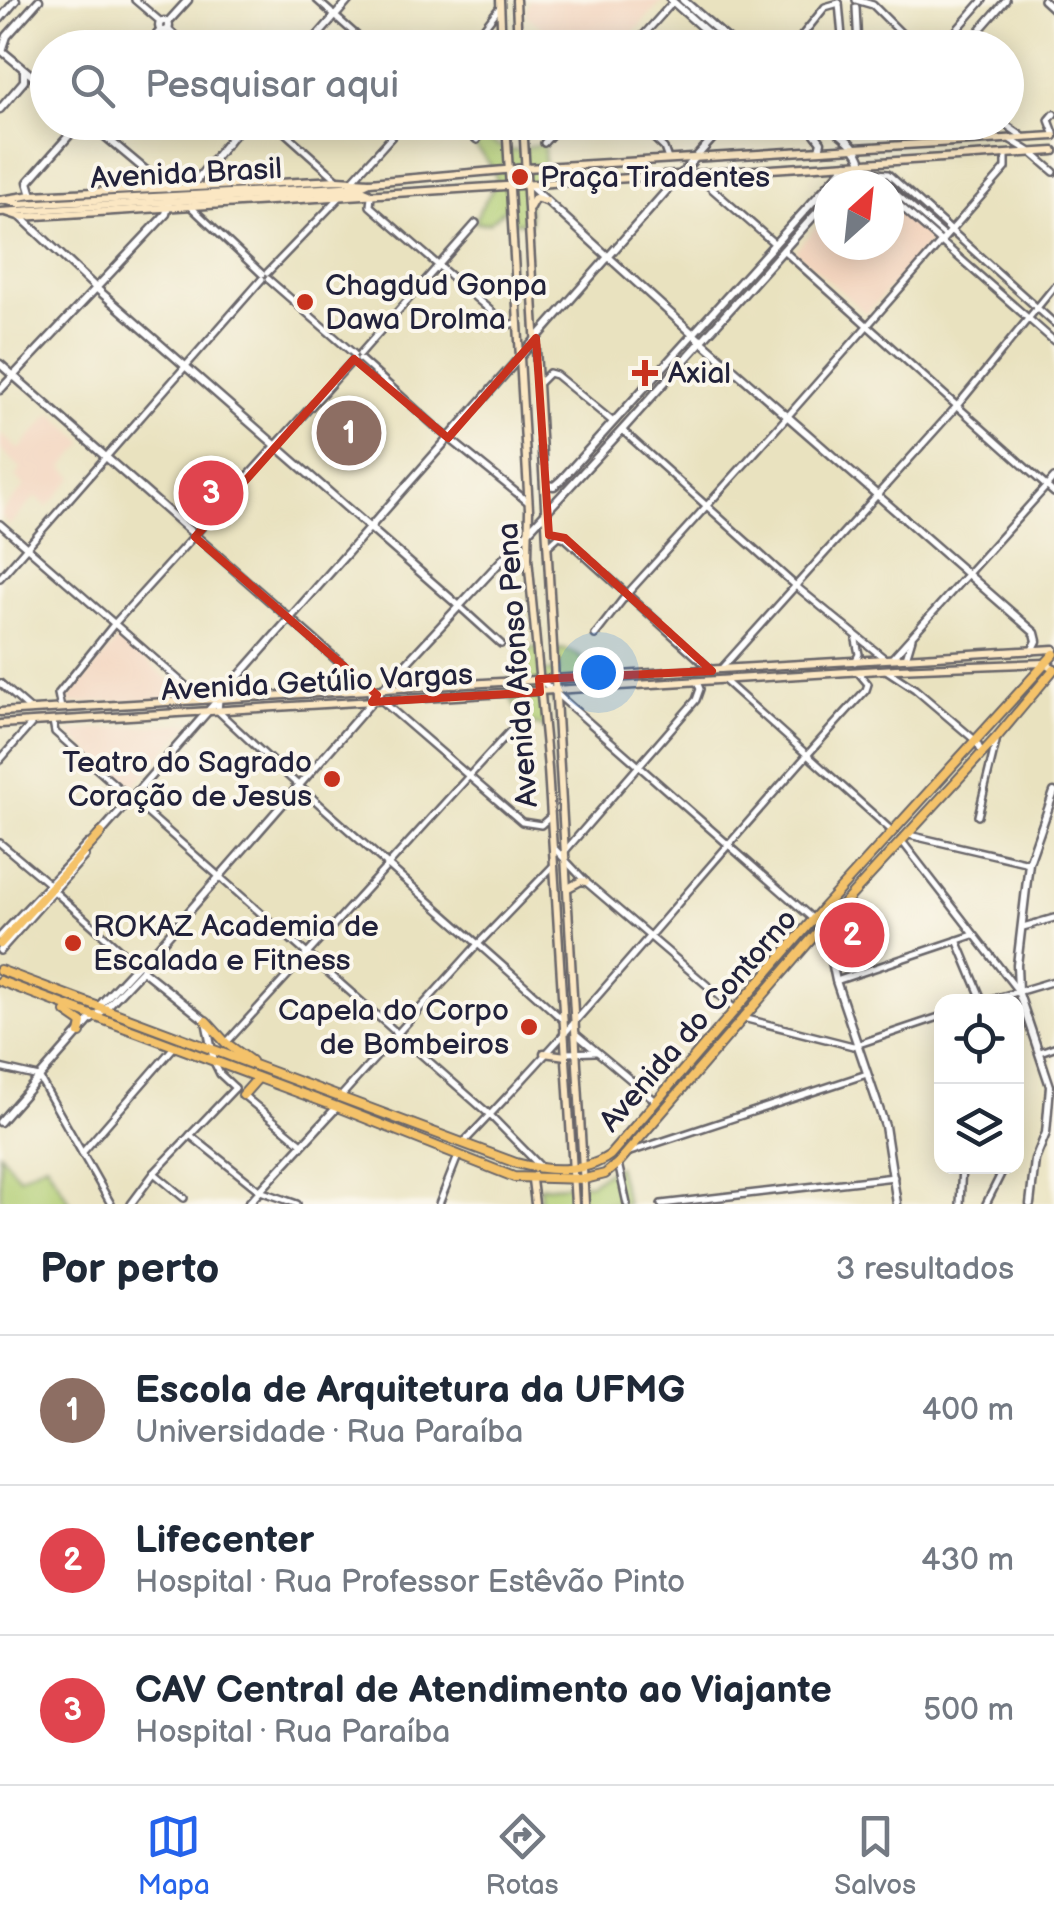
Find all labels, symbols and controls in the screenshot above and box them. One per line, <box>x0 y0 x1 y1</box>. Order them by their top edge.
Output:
search box <box>30 30 1024 140</box>
icon: search <box>65 58 120 113</box>
text: Pesquisar aqui <box>145 63 399 108</box>
street label: Avenida Brasil <box>89 151 283 197</box>
place label: Praça Tiradentes <box>540 160 770 196</box>
marker: Praça Tiradentes <box>509 166 531 188</box>
north arrow <box>814 170 904 260</box>
place label: Chagdud Gonpa Dawa Drolma <box>325 268 547 338</box>
marker: Chagdud Gonpa Dawa Drolma <box>294 291 316 313</box>
place label: Axial <box>668 356 731 392</box>
marker: Axial <box>632 360 658 386</box>
pin: 1 <box>316 396 382 470</box>
pin: 3 <box>178 456 244 530</box>
street label: Avenida Afonso Pena <box>490 521 546 809</box>
your location <box>573 647 624 698</box>
street label: Avenida Getúlio Vargas <box>160 657 474 709</box>
place label: Teatro do Sagrado Coração de Jesus <box>62 745 312 815</box>
marker: Teatro do Sagrado Coração de Jesus <box>321 768 343 790</box>
pin: 2 <box>820 898 884 972</box>
street label: Avenida do Contorno <box>592 902 805 1139</box>
place label: ROKAZ Academia de Escalada e Fitness <box>93 909 379 979</box>
marker: ROKAZ Academia de Escalada e Fitness <box>62 932 84 954</box>
place label: Capela do Corpo de Bombeiros <box>278 993 509 1063</box>
map controls <box>934 994 1024 1174</box>
button: locate <box>934 994 1024 1084</box>
marker: Capela do Corpo de Bombeiros <box>518 1016 540 1038</box>
button: layers <box>934 1084 1024 1174</box>
text: Por perto <box>40 1244 219 1295</box>
text: 3 resultados <box>836 1250 1014 1289</box>
text: Escola de Arquitetura da UFMG <box>135 1368 685 1413</box>
text: 1 <box>66 1391 79 1430</box>
text: 400 m <box>922 1391 1014 1430</box>
text: Universidade · Rua Paraíba <box>135 1413 523 1452</box>
text: Lifecenter <box>135 1518 314 1563</box>
text: 2 <box>63 1541 82 1580</box>
text: 430 m <box>921 1541 1014 1580</box>
text: Hospital · Rua Professor Estêvão Pinto <box>135 1563 685 1602</box>
text: CAV Central de Atendimento ao Viajante <box>135 1668 832 1713</box>
text: 3 <box>63 1691 82 1730</box>
text: 500 m <box>923 1691 1014 1730</box>
text: Hospital · Rua Paraíba <box>135 1713 450 1752</box>
tab: Mapa <box>138 1809 210 1902</box>
tab: Rotas <box>486 1809 559 1902</box>
tab: Salvos <box>834 1809 916 1902</box>

